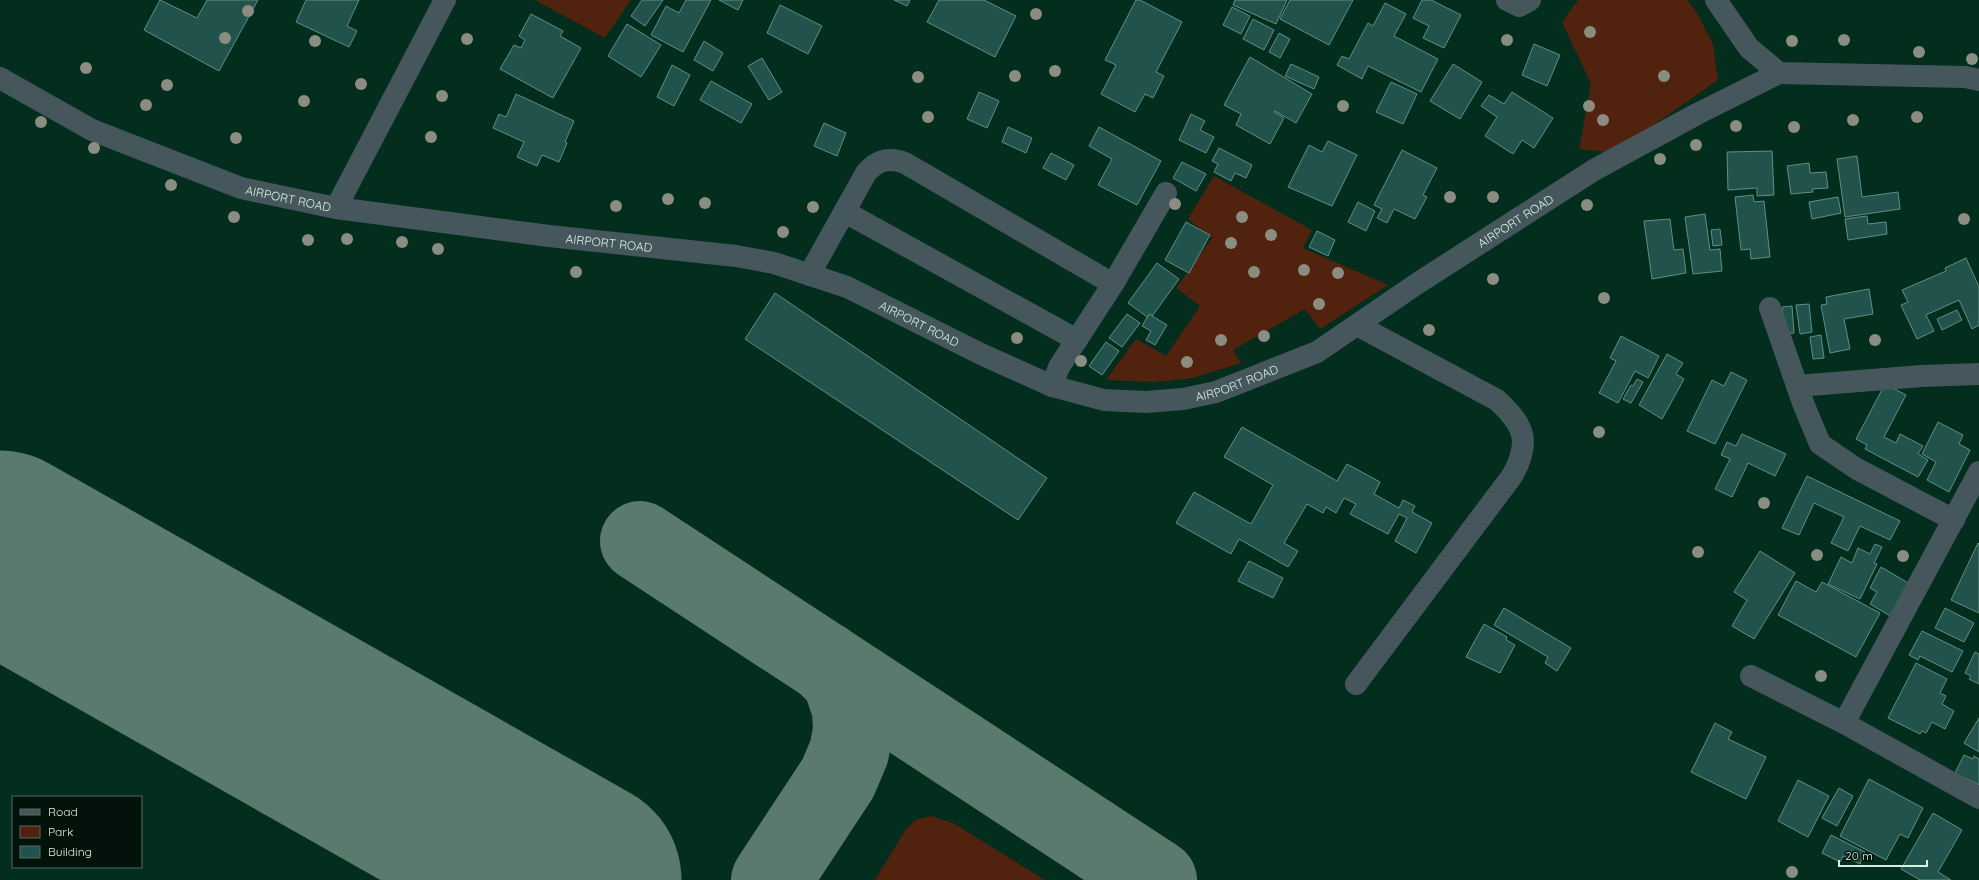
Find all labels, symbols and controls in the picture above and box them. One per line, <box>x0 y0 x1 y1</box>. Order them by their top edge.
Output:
street label: AIRPORT ROAD <box>244 182 333 214</box>
street label: AIRPORT ROAD <box>1475 191 1556 250</box>
street label: AIRPORT ROAD <box>565 230 654 255</box>
street label: AIRPORT ROAD <box>877 297 962 350</box>
street label: AIRPORT ROAD <box>1194 361 1281 404</box>
legend <box>12 796 142 868</box>
text: Road <box>48 804 78 819</box>
text: Park <box>48 824 73 839</box>
scale bar <box>1839 842 1927 868</box>
text: Building <box>48 844 92 859</box>
text: 20 m <box>1845 848 1873 863</box>

